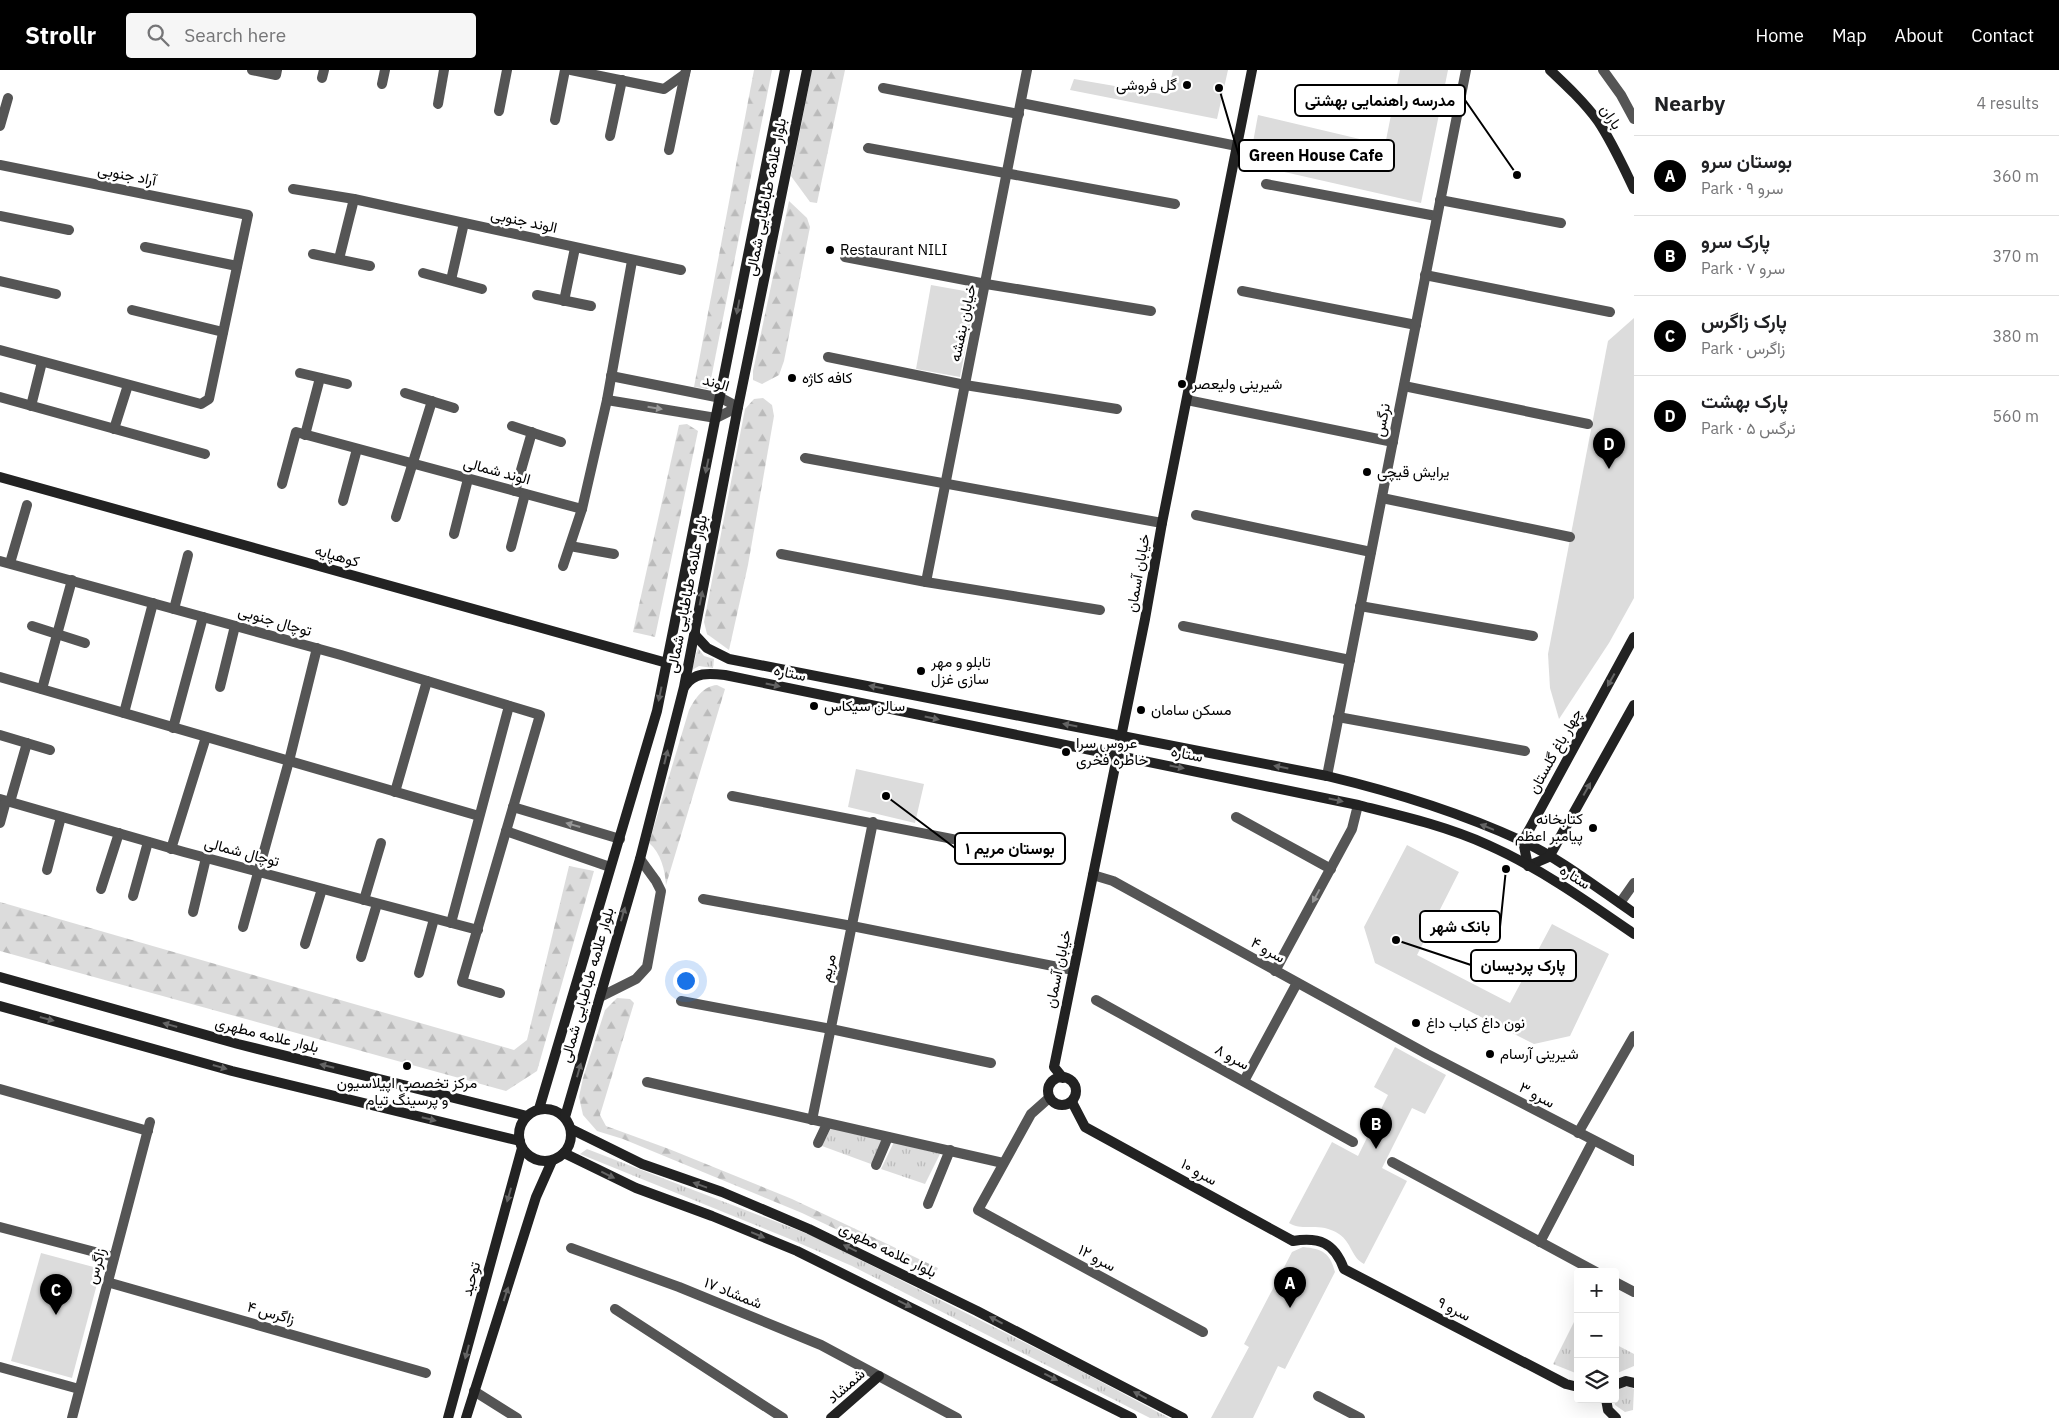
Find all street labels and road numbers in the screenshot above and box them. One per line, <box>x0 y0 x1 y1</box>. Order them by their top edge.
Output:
street label: باران <box>1596 101 1627 133</box>
street label: بلوار علامه طباطبایی شمالی <box>741 116 791 278</box>
street label: آراد جنوبی <box>96 160 159 191</box>
street label: الوند جنوبی <box>489 204 559 238</box>
street label: خیابان بنفشه <box>945 282 980 363</box>
street label: الوند <box>701 370 732 395</box>
street label: نرگس <box>1369 401 1395 439</box>
street label: الوند شمالی <box>461 452 533 490</box>
street label: بلوار علامه طباطبایی شمالی <box>662 513 712 675</box>
street label: خیابان آسمان <box>1121 532 1154 614</box>
street label: کوهپایه <box>312 540 362 572</box>
street label: توچال جنوبی <box>236 601 315 641</box>
street label: ستاره <box>772 660 808 685</box>
street label: چهار باغ گلستان <box>1523 705 1588 798</box>
street label: ستاره <box>1169 741 1205 766</box>
street label: توچال شمالی <box>202 832 282 872</box>
street label: ستاره <box>1556 860 1594 893</box>
street label: بلوار علامه طباطبایی شمالی <box>555 905 619 1065</box>
street label: خیابان آسمان <box>1040 928 1075 1010</box>
street label: سرو ۴ <box>1248 932 1289 967</box>
street label: مریم <box>815 952 841 984</box>
street label: بلوار علامه مطهری <box>213 1012 321 1058</box>
street label: سرو ۸ <box>1212 1039 1253 1074</box>
street label: سرو ۳ <box>1516 1077 1558 1112</box>
street label: سرو ۱۰ <box>1178 1154 1221 1189</box>
street label: بلوار علامه مطهری <box>836 1218 940 1282</box>
street label: سرو ۱۲ <box>1075 1240 1119 1275</box>
street label: زاگرس <box>82 1246 110 1286</box>
street label: توحید <box>457 1259 484 1298</box>
street label: شمشاد ۱۷ <box>701 1272 765 1313</box>
street label: سرو ۹ <box>1434 1292 1474 1325</box>
street label: زاگرس ۴ <box>245 1297 297 1329</box>
street label: شمشاد <box>823 1364 869 1407</box>

